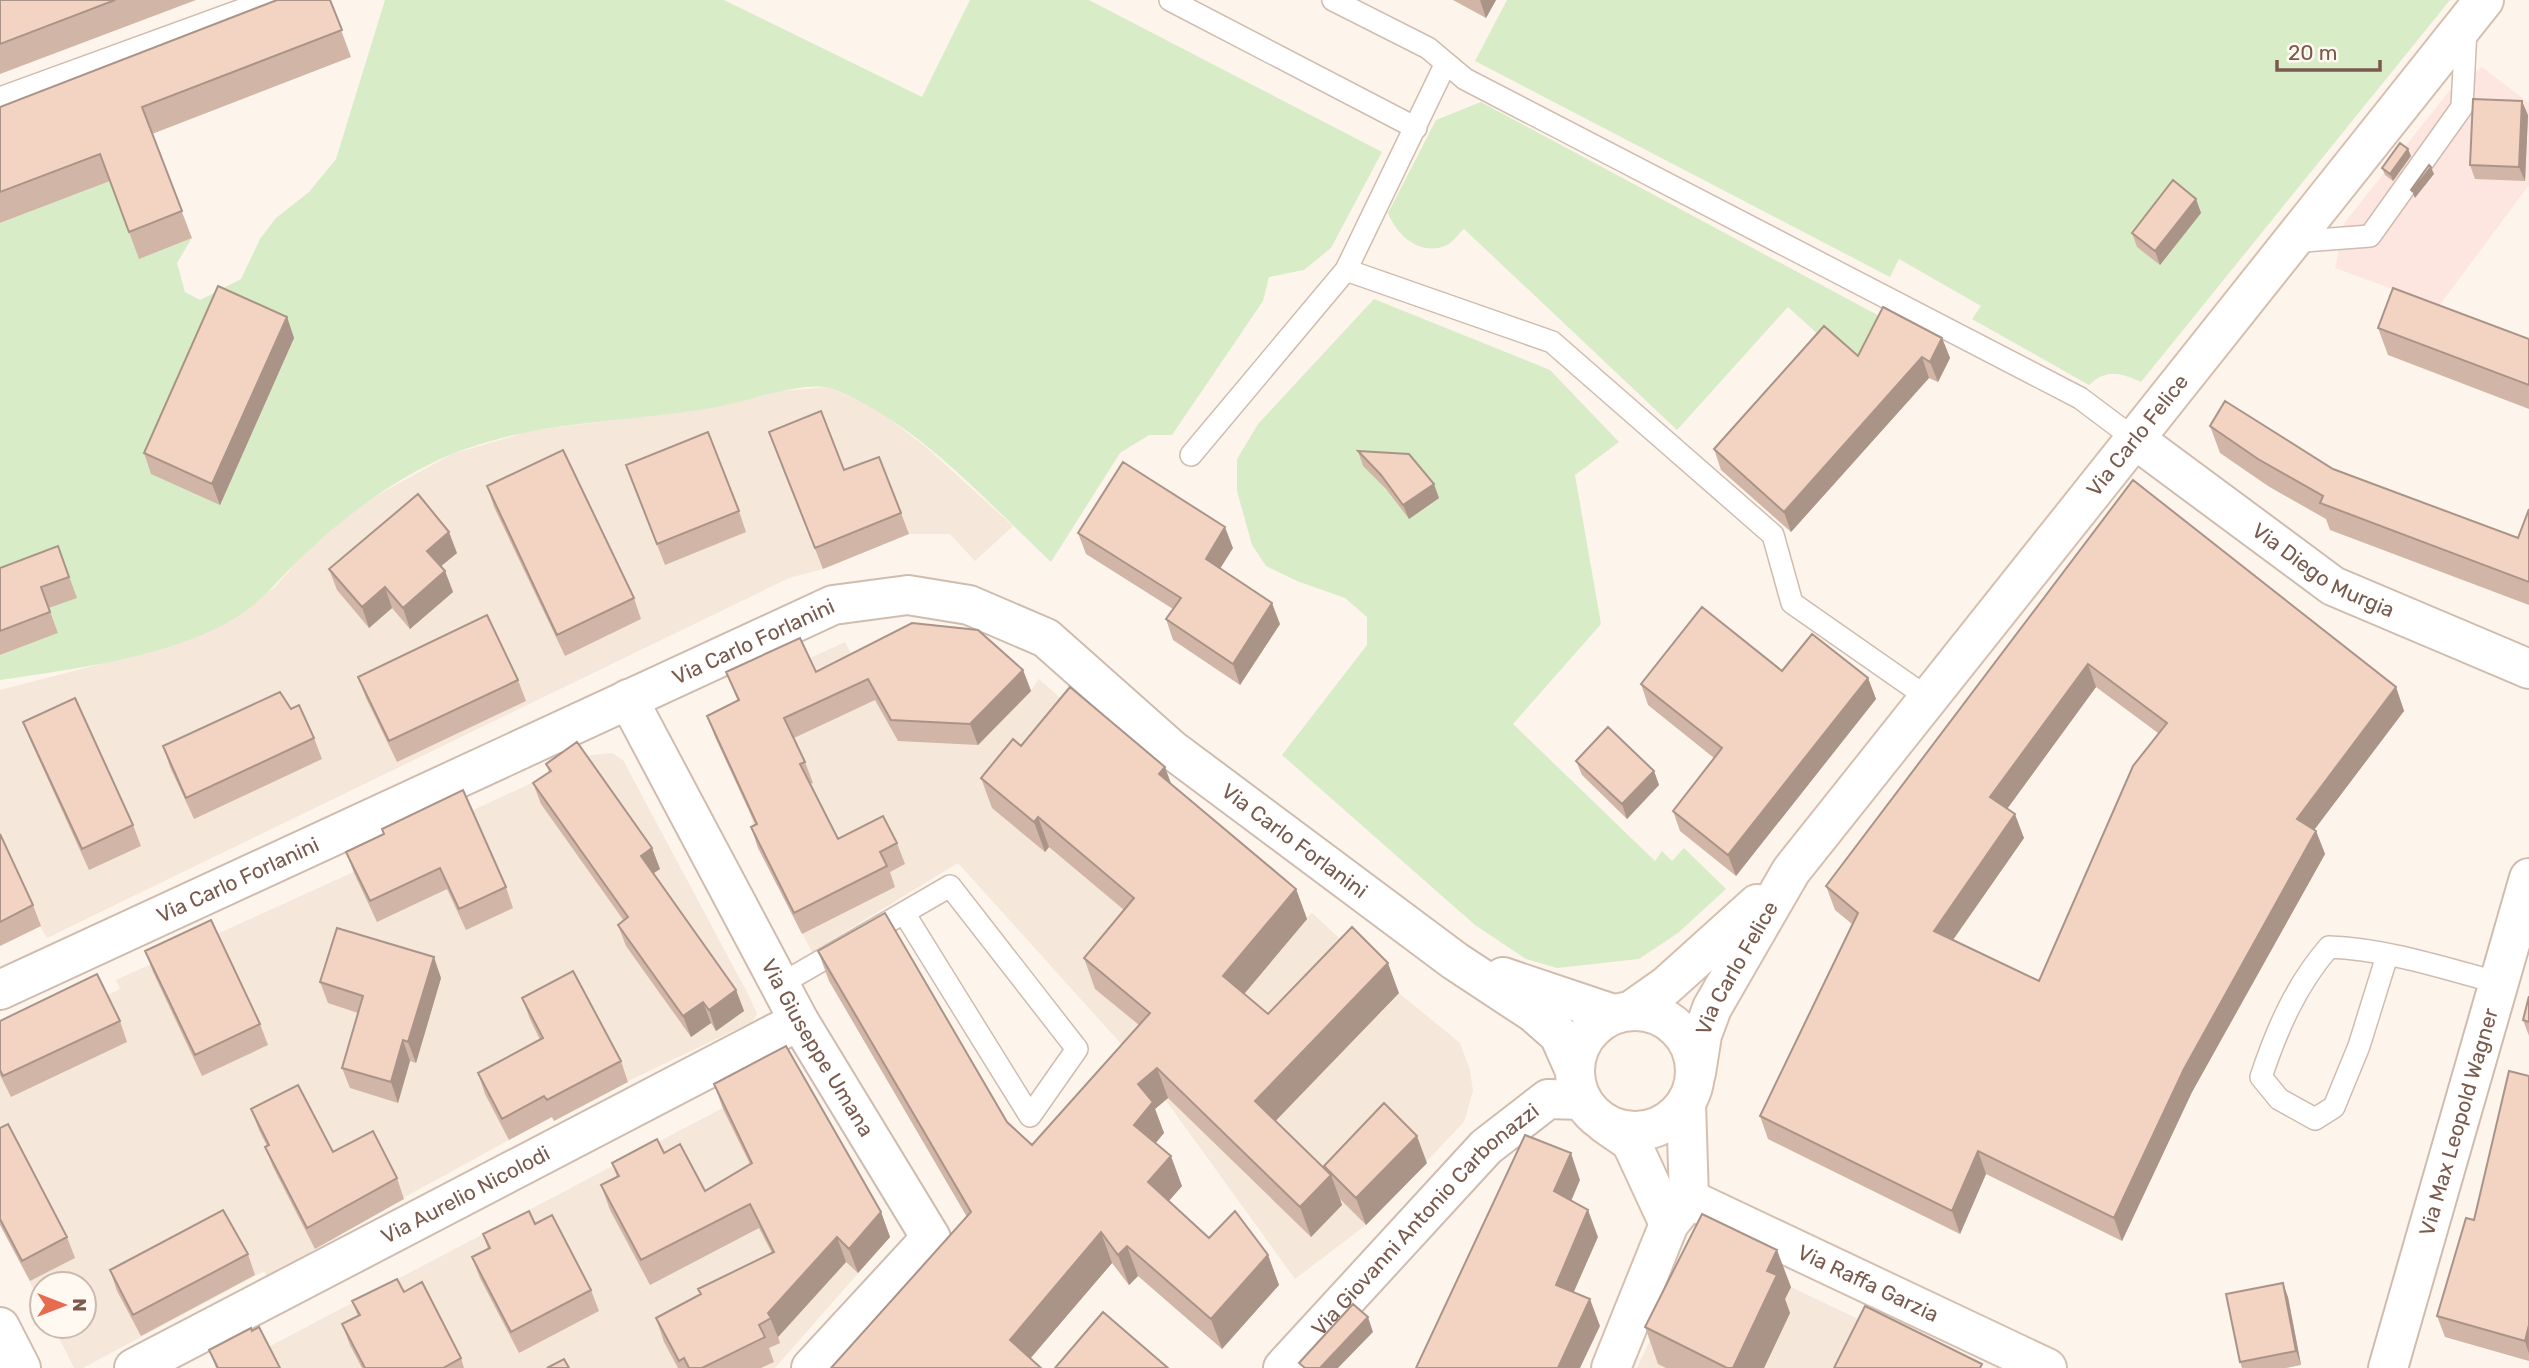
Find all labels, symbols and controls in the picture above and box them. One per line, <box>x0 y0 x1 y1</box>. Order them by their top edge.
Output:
scale bar <box>2277 28 2380 72</box>
text: 20 m <box>2288 40 2337 65</box>
street label: Via Carlo Felice <box>2081 369 2193 501</box>
street label: Via Diego Murgia <box>2247 517 2398 623</box>
street label: Via Carlo Forlanini <box>668 593 838 690</box>
street label: Via Carlo Forlanini <box>1217 778 1373 903</box>
street label: Via Carlo Forlanini <box>153 831 323 928</box>
street label: Via Carlo Felice <box>1690 897 1783 1038</box>
street label: Via Giuseppe Umana <box>756 955 879 1141</box>
street label: Via Max Leopold Wagner <box>2414 1005 2503 1239</box>
street label: Via Giovanni Antonio Carbonazzi <box>1306 1098 1544 1341</box>
street label: Via Aurelio Nicolodi <box>377 1140 554 1249</box>
street label: Via Raffa Garzia <box>1794 1239 1943 1327</box>
north arrow <box>28 1270 98 1340</box>
text: N <box>68 1298 91 1312</box>

